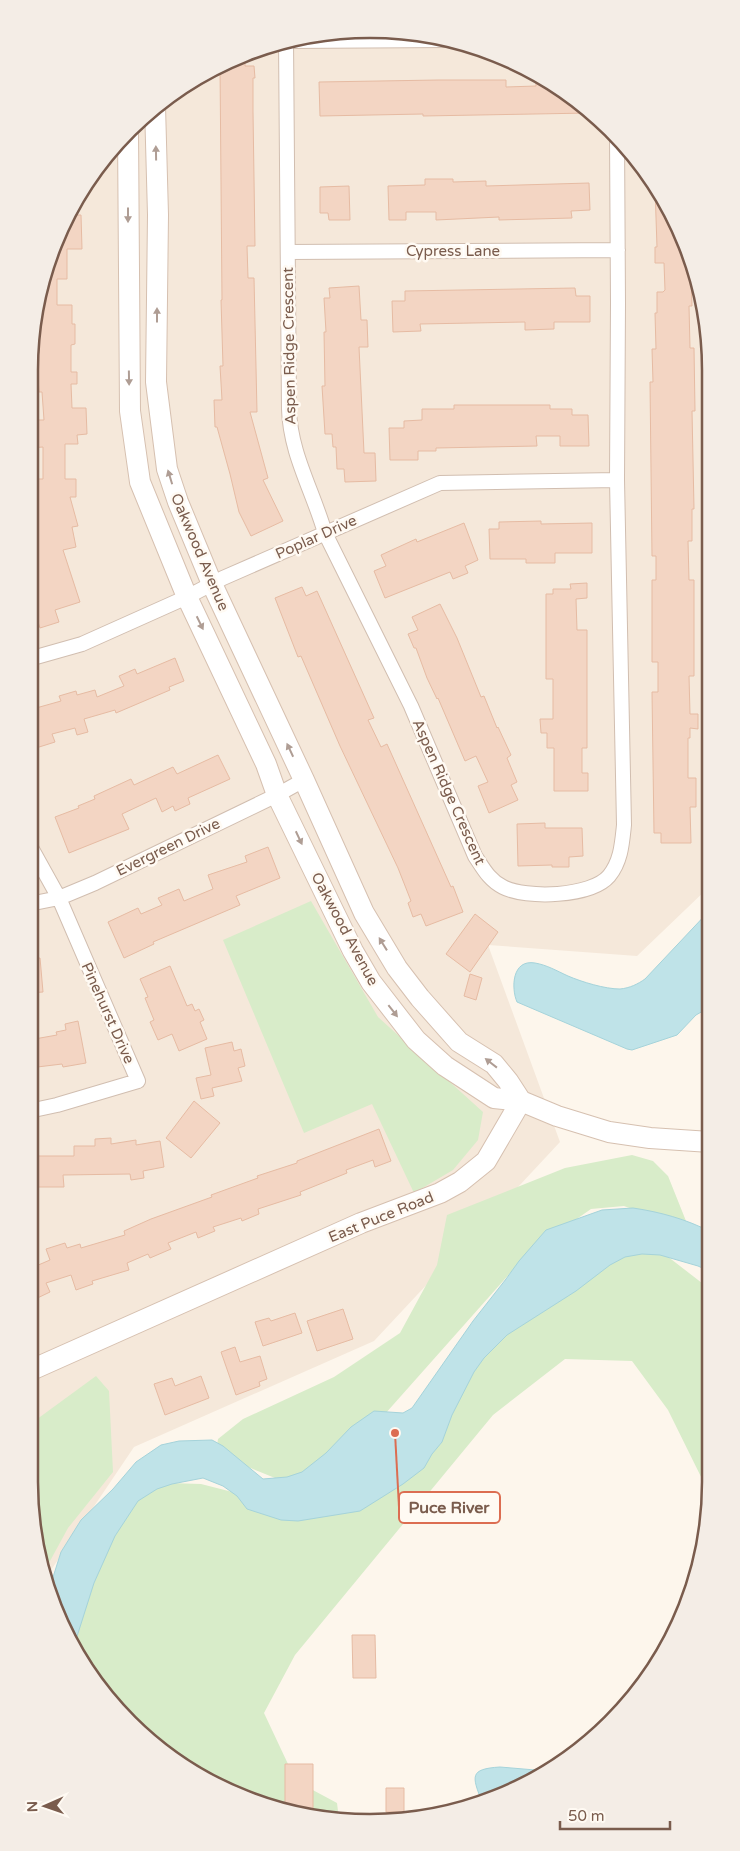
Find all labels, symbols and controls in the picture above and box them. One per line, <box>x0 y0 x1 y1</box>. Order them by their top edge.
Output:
one-way arrow <box>152 145 160 161</box>
one-way arrow <box>124 207 132 223</box>
street label: Cypress Lane <box>406 242 500 260</box>
street label: Aspen Ridge Crescent <box>279 267 299 425</box>
one-way arrow <box>153 307 161 323</box>
one-way arrow <box>126 370 134 386</box>
one-way arrow <box>166 469 174 484</box>
street label: Oakwood Avenue <box>167 491 233 613</box>
street label: Poplar Drive <box>273 511 359 563</box>
one-way arrow <box>196 616 204 631</box>
street label: Aspen Ridge Crescent <box>409 716 489 868</box>
one-way arrow <box>286 743 294 757</box>
street label: Evergreen Drive <box>113 814 223 880</box>
one-way arrow <box>295 831 303 845</box>
street label: Oakwood Avenue <box>308 869 382 989</box>
one-way arrow <box>378 938 387 951</box>
street label: Pinehurst Drive <box>78 960 138 1066</box>
one-way arrow <box>388 1004 399 1017</box>
one-way arrow <box>484 1058 498 1068</box>
street label: East Puce Road <box>326 1188 436 1246</box>
callout: Puce River <box>399 1492 500 1523</box>
text: Puce River <box>409 1498 490 1518</box>
north arrow <box>20 1781 70 1831</box>
scale bar <box>560 1798 670 1830</box>
text: N <box>24 1801 41 1812</box>
text: 50 m <box>568 1807 605 1825</box>

